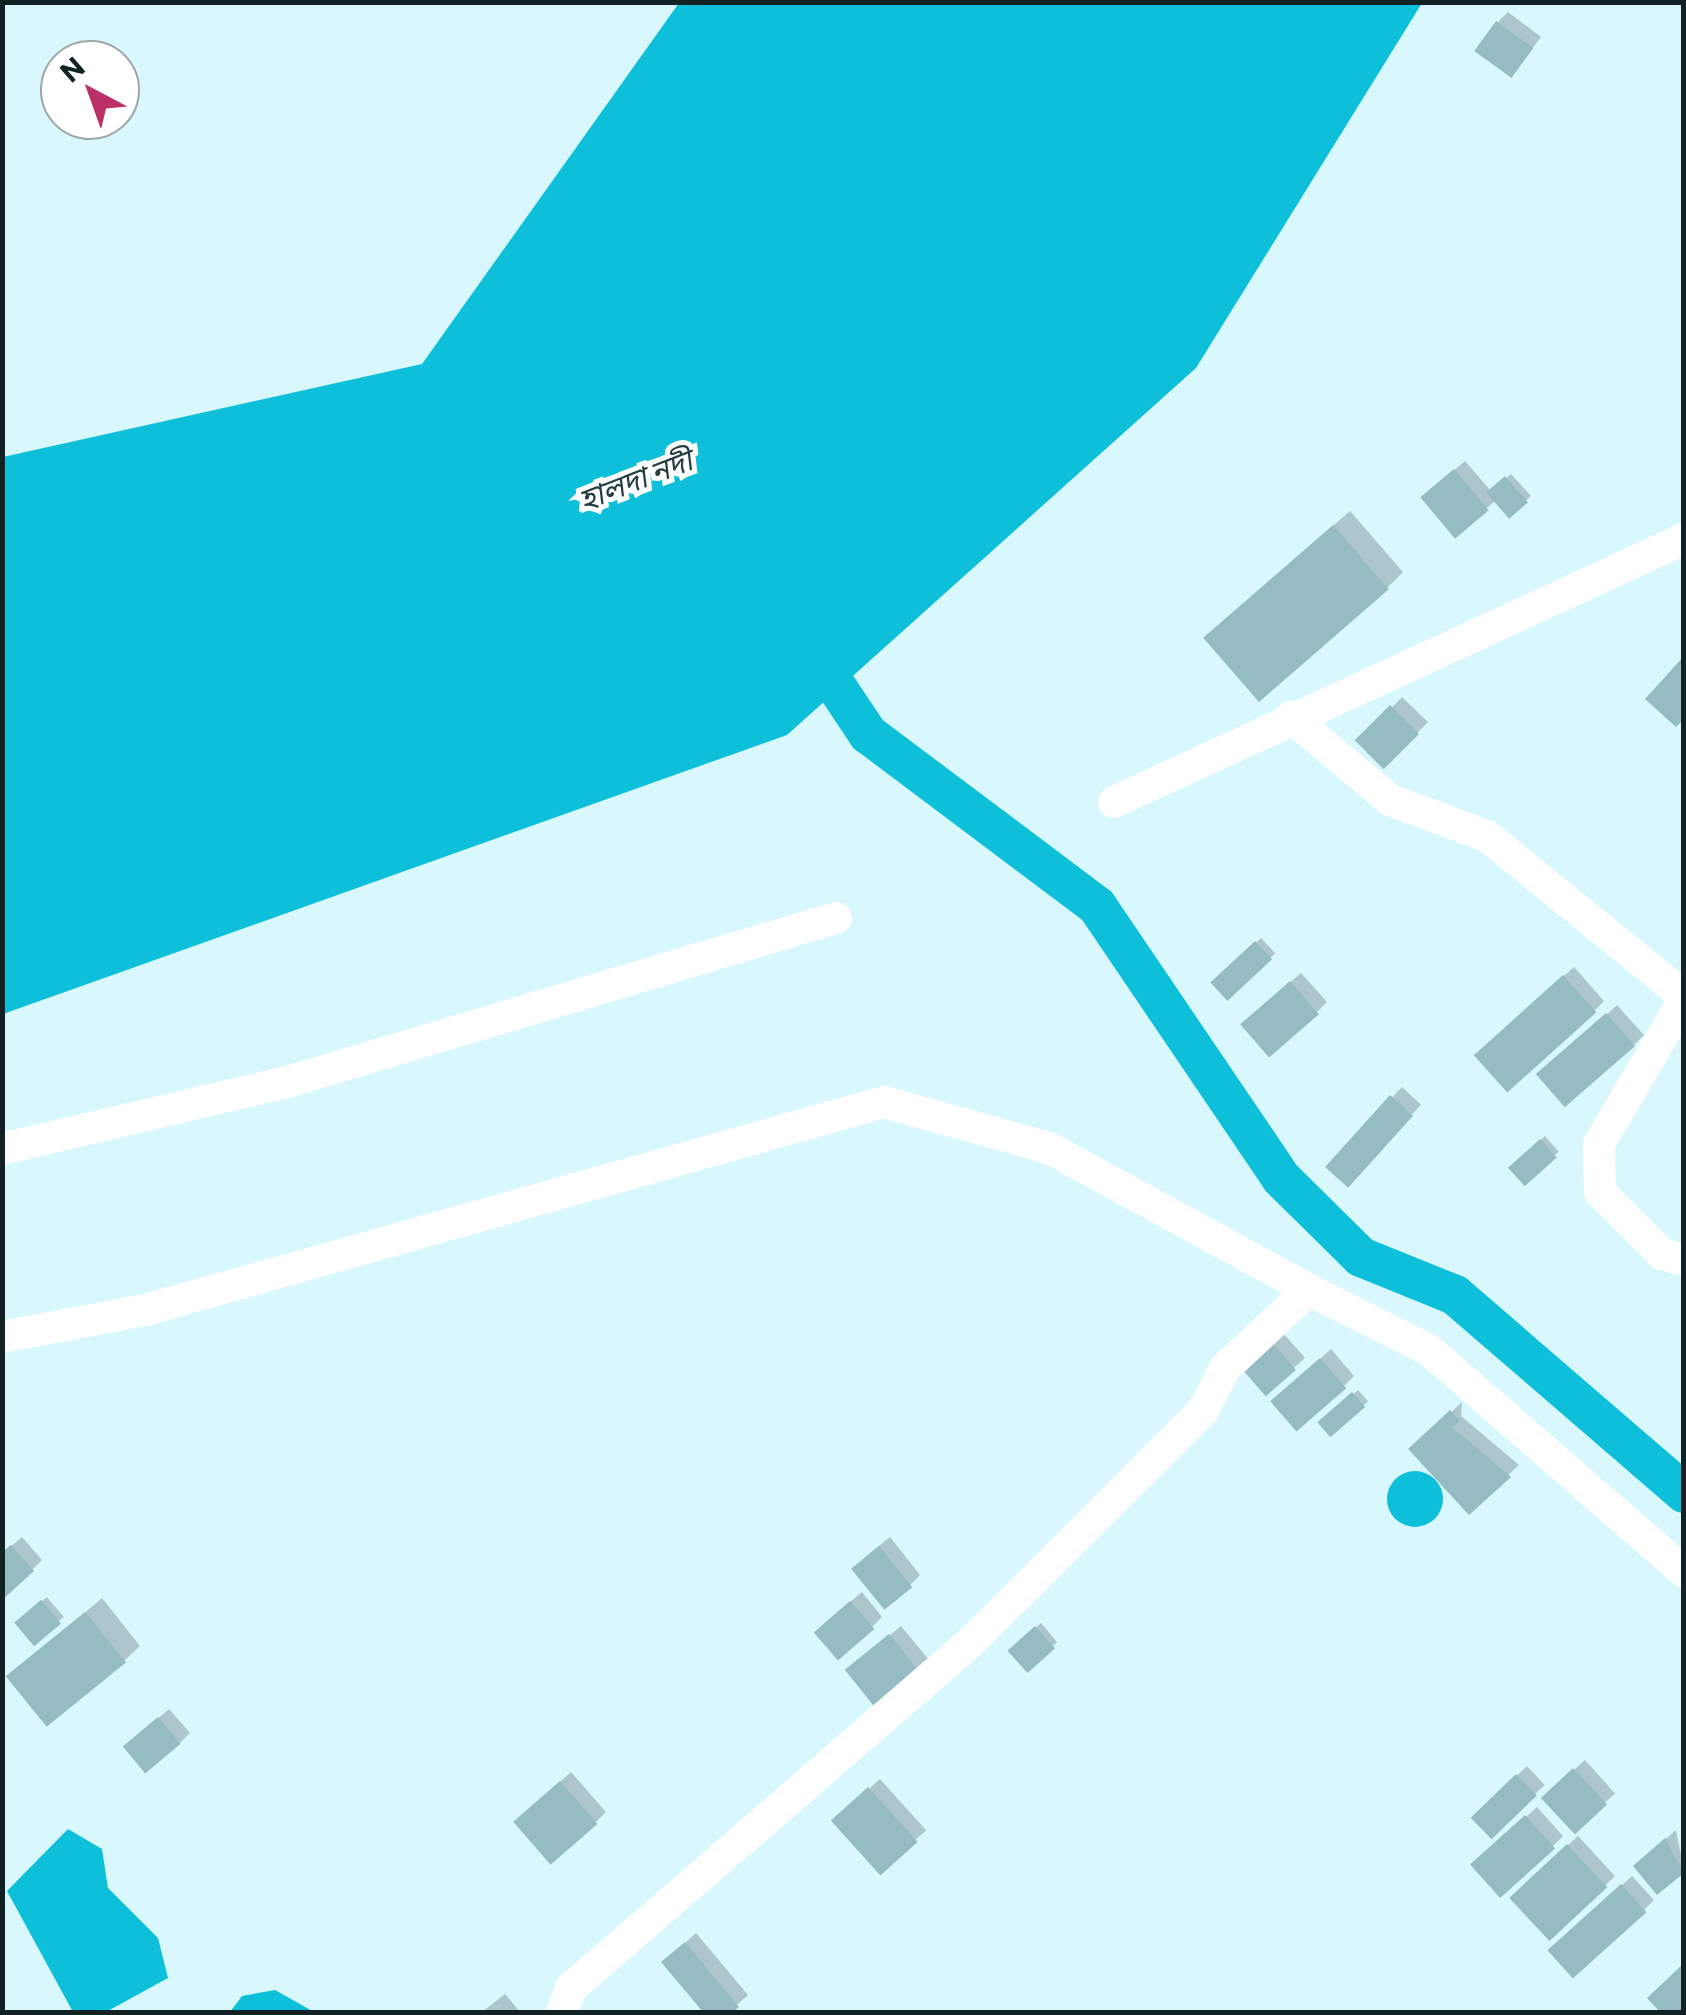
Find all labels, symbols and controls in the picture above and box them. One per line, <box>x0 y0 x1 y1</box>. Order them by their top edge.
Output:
north arrow <box>40 40 140 140</box>
text: N <box>53 49 91 89</box>
water label: হালদা নদী <box>573 441 697 517</box>

